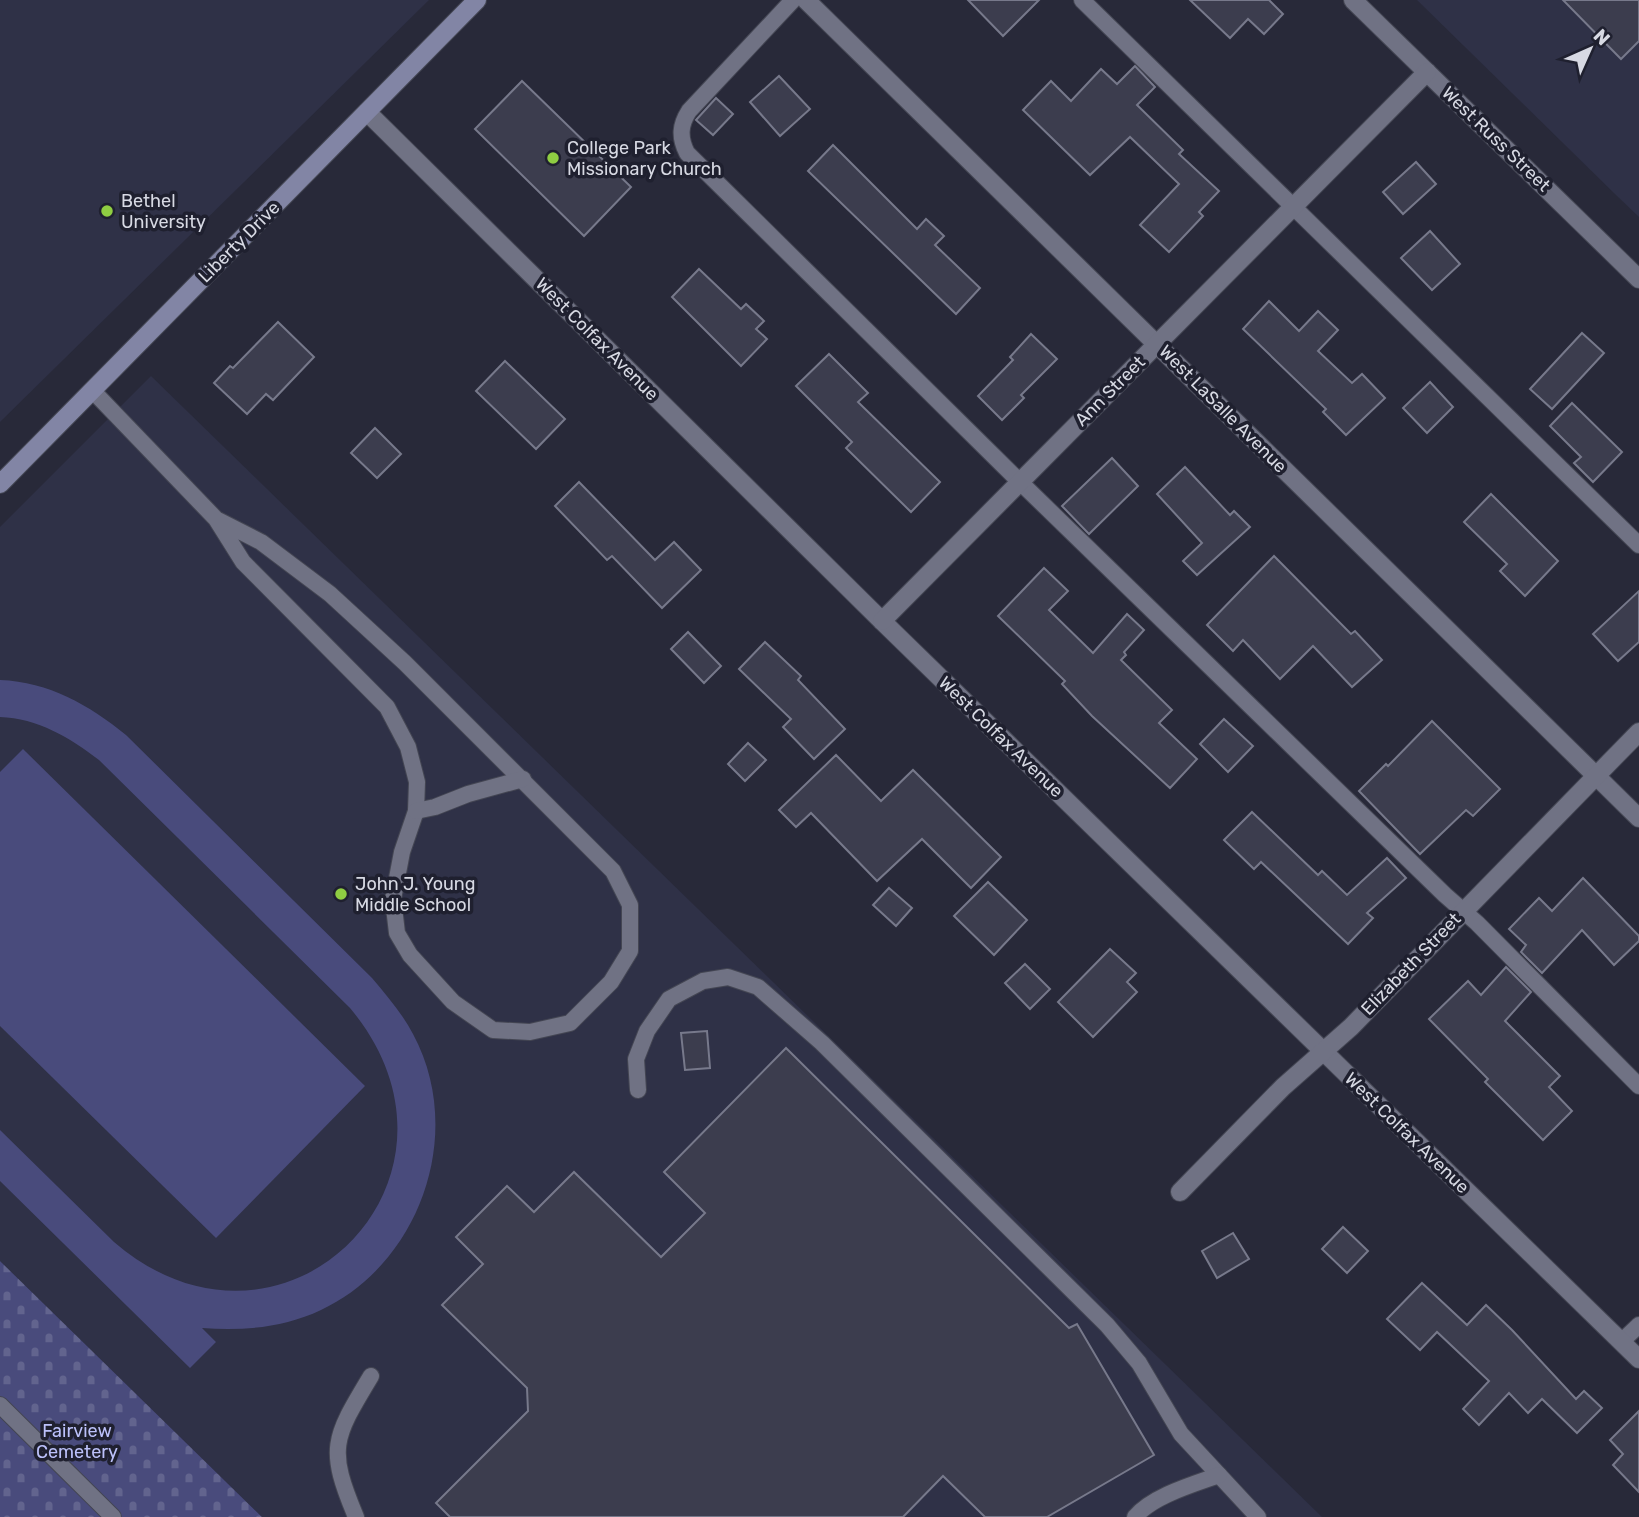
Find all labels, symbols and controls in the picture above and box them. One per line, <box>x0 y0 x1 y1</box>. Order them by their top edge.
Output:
north arrow <box>1555 14 1625 84</box>
text: N <box>1589 24 1615 50</box>
street label: West Russ Street <box>1437 82 1555 196</box>
place label: College Park Missionary Church <box>567 137 722 180</box>
marker: College Park Missionary Church <box>545 150 561 166</box>
place label: Bethel University <box>121 190 206 233</box>
street label: Liberty Drive <box>194 197 284 287</box>
marker: Bethel University <box>99 203 115 219</box>
street label: West Colfax Avenue <box>531 273 663 405</box>
street label: West LaSalle Avenue <box>1154 340 1292 478</box>
street label: Ann Street <box>1070 351 1150 431</box>
street label: West Colfax Avenue <box>934 672 1068 802</box>
place label: John J. Young Middle School <box>355 873 475 916</box>
marker: John J. Young Middle School <box>333 886 349 902</box>
street label: Elizabeth Street <box>1357 908 1465 1020</box>
street label: West Colfax Avenue <box>1340 1068 1474 1198</box>
park label: Fairview Cemetery <box>36 1420 118 1463</box>

